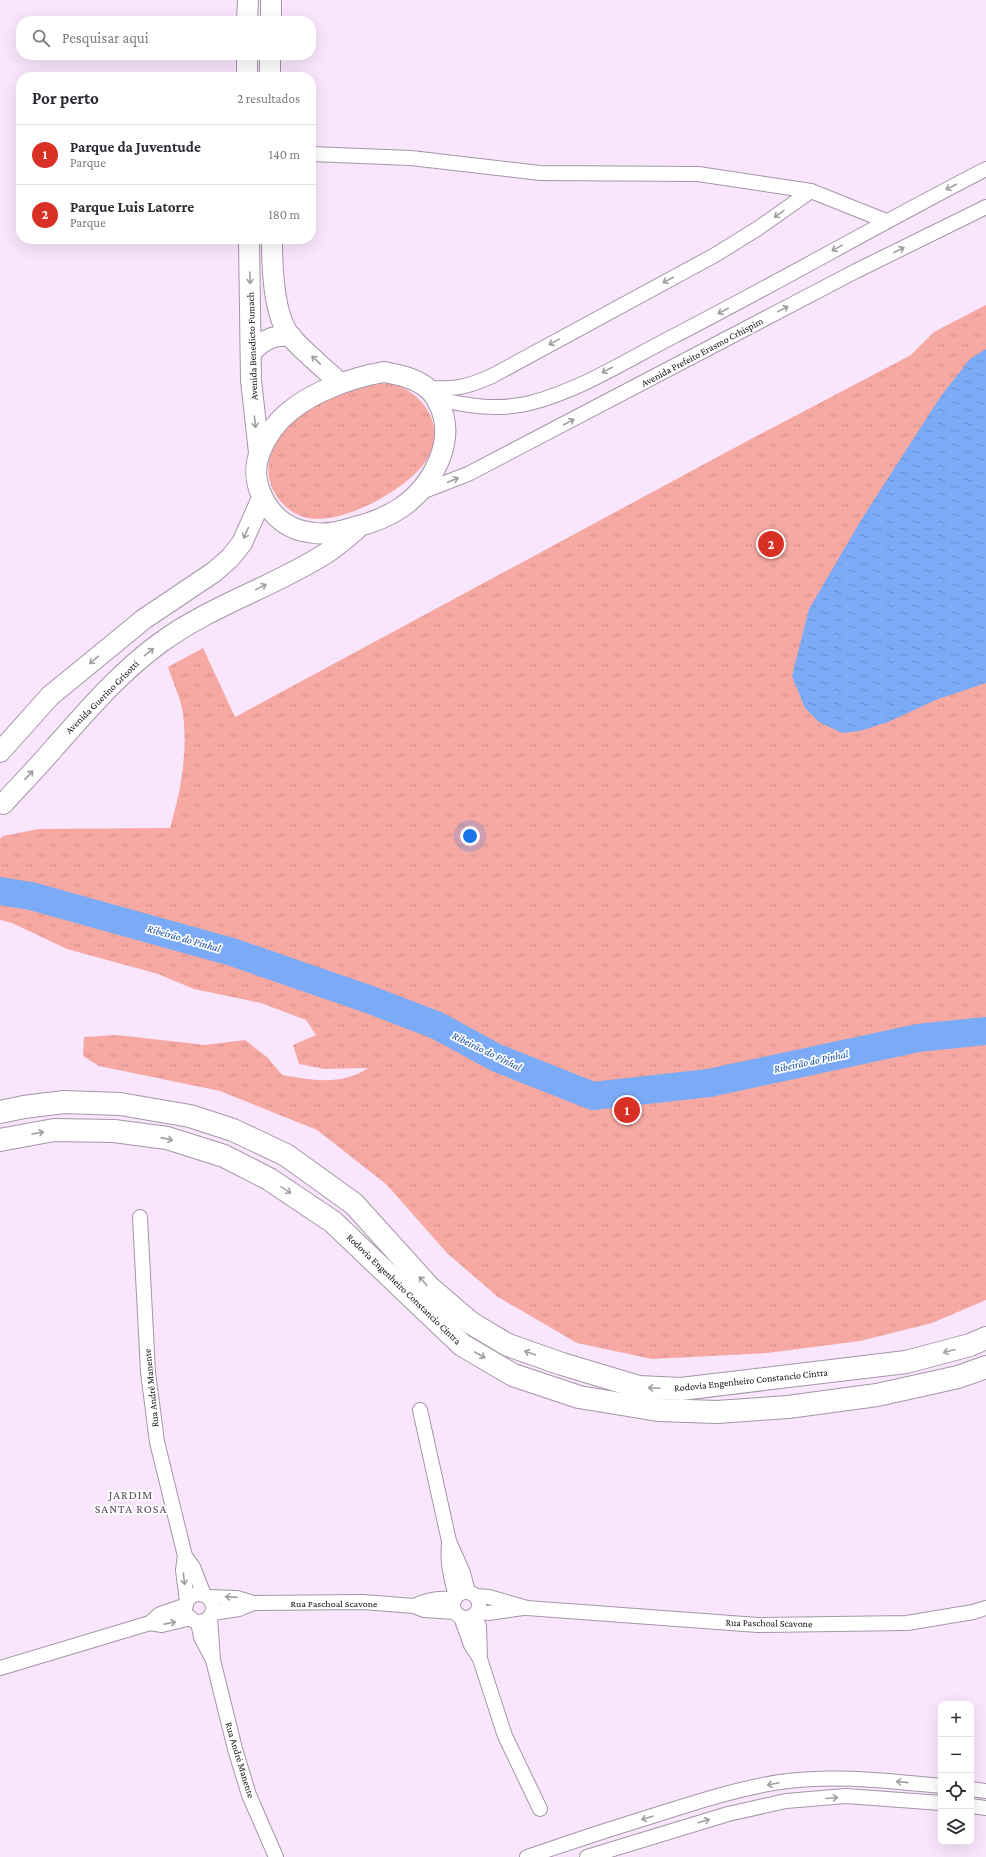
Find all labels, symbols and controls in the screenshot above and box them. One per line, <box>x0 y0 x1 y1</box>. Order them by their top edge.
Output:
search box <box>16 16 316 60</box>
icon: search <box>30 27 52 49</box>
text: Pesquisar aqui <box>62 30 149 46</box>
text: Por perto <box>32 89 99 108</box>
text: 2 resultados <box>237 91 300 106</box>
text: Parque da Juventude <box>70 139 201 155</box>
text: 1 <box>43 147 47 162</box>
text: 140 m <box>269 147 300 162</box>
text: Parque <box>70 155 106 170</box>
one-way arrow <box>946 184 958 191</box>
text: Parque Luis Latorre <box>70 199 194 215</box>
text: 2 <box>42 207 48 222</box>
text: 180 m <box>268 207 300 222</box>
one-way arrow <box>774 209 785 218</box>
text: Parque <box>70 215 106 230</box>
one-way arrow <box>831 245 843 253</box>
one-way arrow <box>893 246 905 253</box>
one-way arrow <box>246 271 254 284</box>
one-way arrow <box>662 277 674 285</box>
street label: Avenida Benedicto Fumach <box>245 291 259 400</box>
one-way arrow <box>777 305 789 312</box>
one-way arrow <box>717 308 729 315</box>
street label: Avenida Prefeito Erasmo Crhispim <box>639 315 765 389</box>
one-way arrow <box>548 339 560 346</box>
one-way arrow <box>311 355 321 365</box>
one-way arrow <box>602 367 614 375</box>
one-way arrow <box>251 415 259 428</box>
one-way arrow <box>563 417 575 425</box>
one-way arrow <box>447 475 459 483</box>
one-way arrow <box>242 527 249 539</box>
pin: 2 <box>758 529 784 559</box>
one-way arrow <box>255 583 267 590</box>
one-way arrow <box>144 647 155 656</box>
one-way arrow <box>88 655 99 664</box>
street label: Avenida Guerino Grisotti <box>63 658 141 736</box>
one-way arrow <box>25 770 34 780</box>
your location <box>460 826 480 846</box>
water label: Ribeirão do Pinhal <box>146 922 222 954</box>
water label: Ribeirão do Pinhal <box>450 1029 524 1073</box>
water label: Ribeirão do Pinhal <box>773 1047 850 1075</box>
pin: 1 <box>614 1095 640 1125</box>
one-way arrow <box>31 1129 44 1137</box>
one-way arrow <box>161 1135 174 1143</box>
one-way arrow <box>280 1186 291 1194</box>
street label: Rodovia Engenheiro Constancio Cintra <box>345 1231 464 1347</box>
one-way arrow <box>418 1276 428 1286</box>
one-way arrow <box>943 1347 956 1355</box>
street label: Rua André Manente <box>141 1348 161 1428</box>
one-way arrow <box>524 1348 536 1356</box>
one-way arrow <box>474 1352 486 1360</box>
street label: Rodovia Engenheiro Constancio Cintra <box>674 1366 829 1394</box>
one-way arrow <box>648 1384 661 1391</box>
district label: JARDIM SANTA ROSA <box>95 1488 167 1516</box>
one-way arrow <box>180 1572 187 1585</box>
one-way arrow <box>225 1594 238 1601</box>
street label: Rua Paschoal Scavone <box>291 1598 378 1609</box>
street label: Rua Paschoal Scavone <box>725 1617 813 1629</box>
one-way arrow <box>164 1619 177 1627</box>
map controls <box>938 1701 974 1845</box>
button: + <box>938 1701 974 1737</box>
street label: Rua André Manente <box>223 1721 257 1800</box>
button: − <box>938 1737 974 1773</box>
button: locate <box>938 1773 974 1809</box>
one-way arrow <box>896 1779 909 1786</box>
one-way arrow <box>766 1780 779 1788</box>
one-way arrow <box>825 1794 838 1801</box>
button: layers <box>938 1809 974 1845</box>
one-way arrow <box>641 1815 654 1822</box>
one-way arrow <box>698 1817 711 1824</box>

